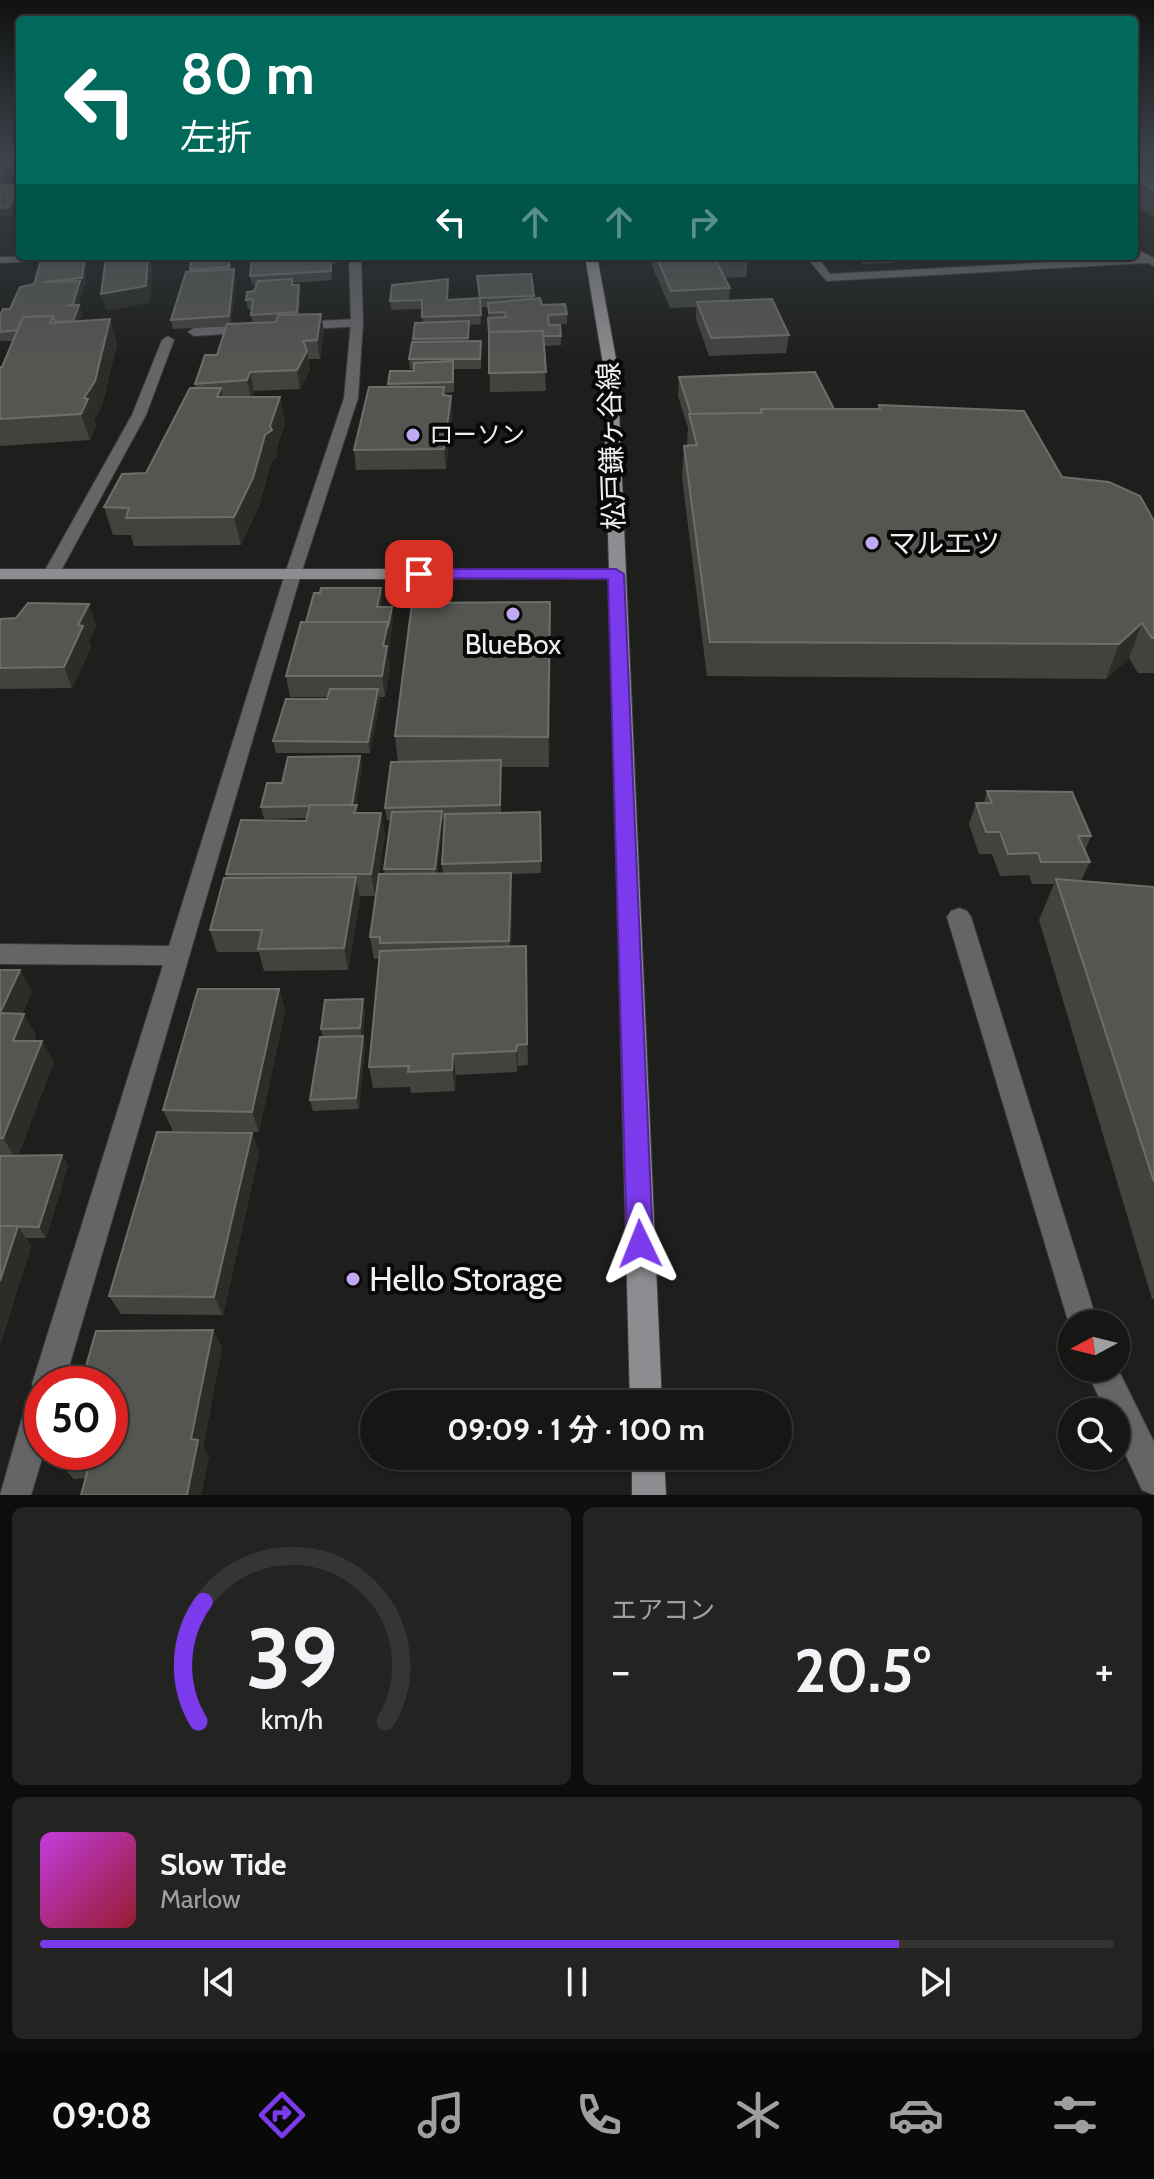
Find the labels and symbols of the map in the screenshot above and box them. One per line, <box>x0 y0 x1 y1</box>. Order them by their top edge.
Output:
street label: 松戸鎌ヶ谷線 <box>591 361 631 531</box>
place label: ローソン <box>429 420 525 449</box>
marker: ローソン <box>404 426 422 444</box>
place label: マルエツ <box>888 526 1000 560</box>
marker: マルエツ <box>863 534 881 552</box>
pin <box>385 540 453 608</box>
marker: BlueBox <box>504 605 522 623</box>
place label: BlueBox <box>465 627 561 661</box>
position arrow <box>598 1202 682 1286</box>
place label: Hello Storage <box>369 1258 563 1300</box>
marker: Hello Storage <box>344 1270 362 1288</box>
north arrow <box>1058 1310 1130 1382</box>
speed limit sign: 50 <box>24 1366 128 1470</box>

